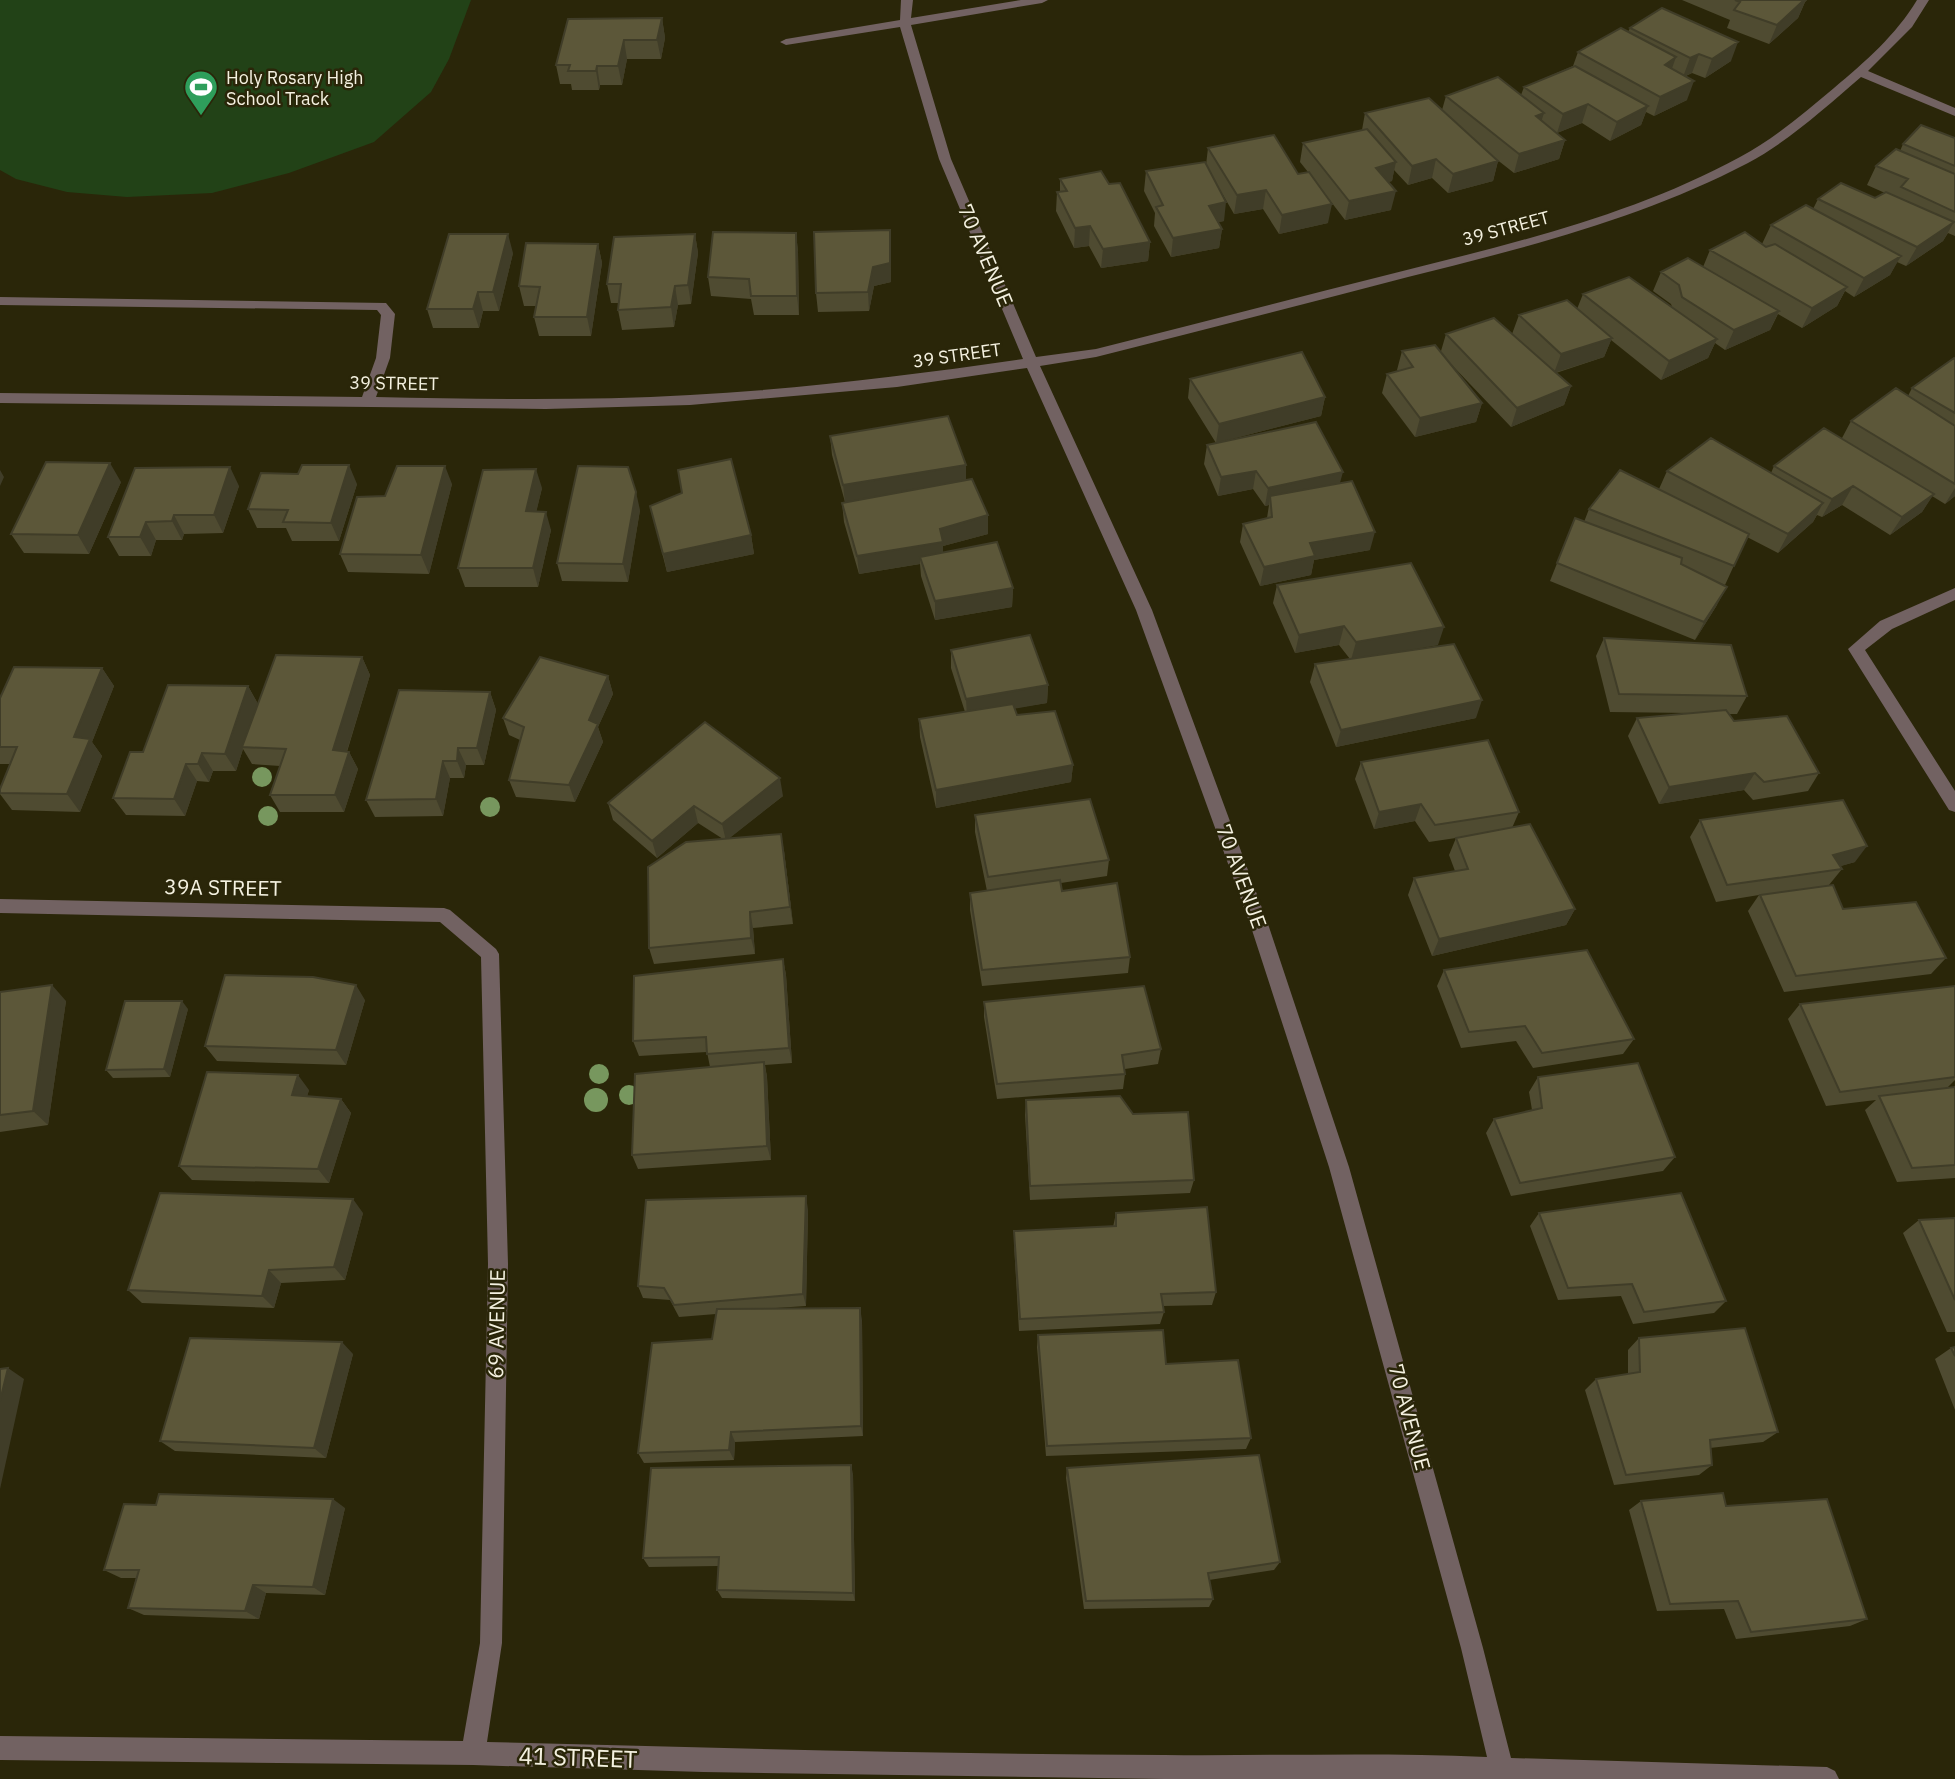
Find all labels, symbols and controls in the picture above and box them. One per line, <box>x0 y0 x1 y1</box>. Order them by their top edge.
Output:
place label: Holy Rosary High School Track <box>226 66 363 110</box>
sports icon: Holy Rosary High School Track <box>182 68 220 117</box>
street label: 70 AVENUE <box>952 199 1020 311</box>
street label: 39 STREET <box>1460 205 1552 251</box>
street label: 39 STREET <box>911 337 1003 373</box>
street label: 39 STREET <box>349 371 439 395</box>
street label: 70 AVENUE <box>1210 820 1274 932</box>
street label: 39A STREET <box>164 872 282 902</box>
street label: 69 AVENUE <box>481 1269 511 1379</box>
street label: 70 AVENUE <box>1382 1361 1438 1473</box>
street label: 41 STREET <box>518 1739 638 1775</box>

